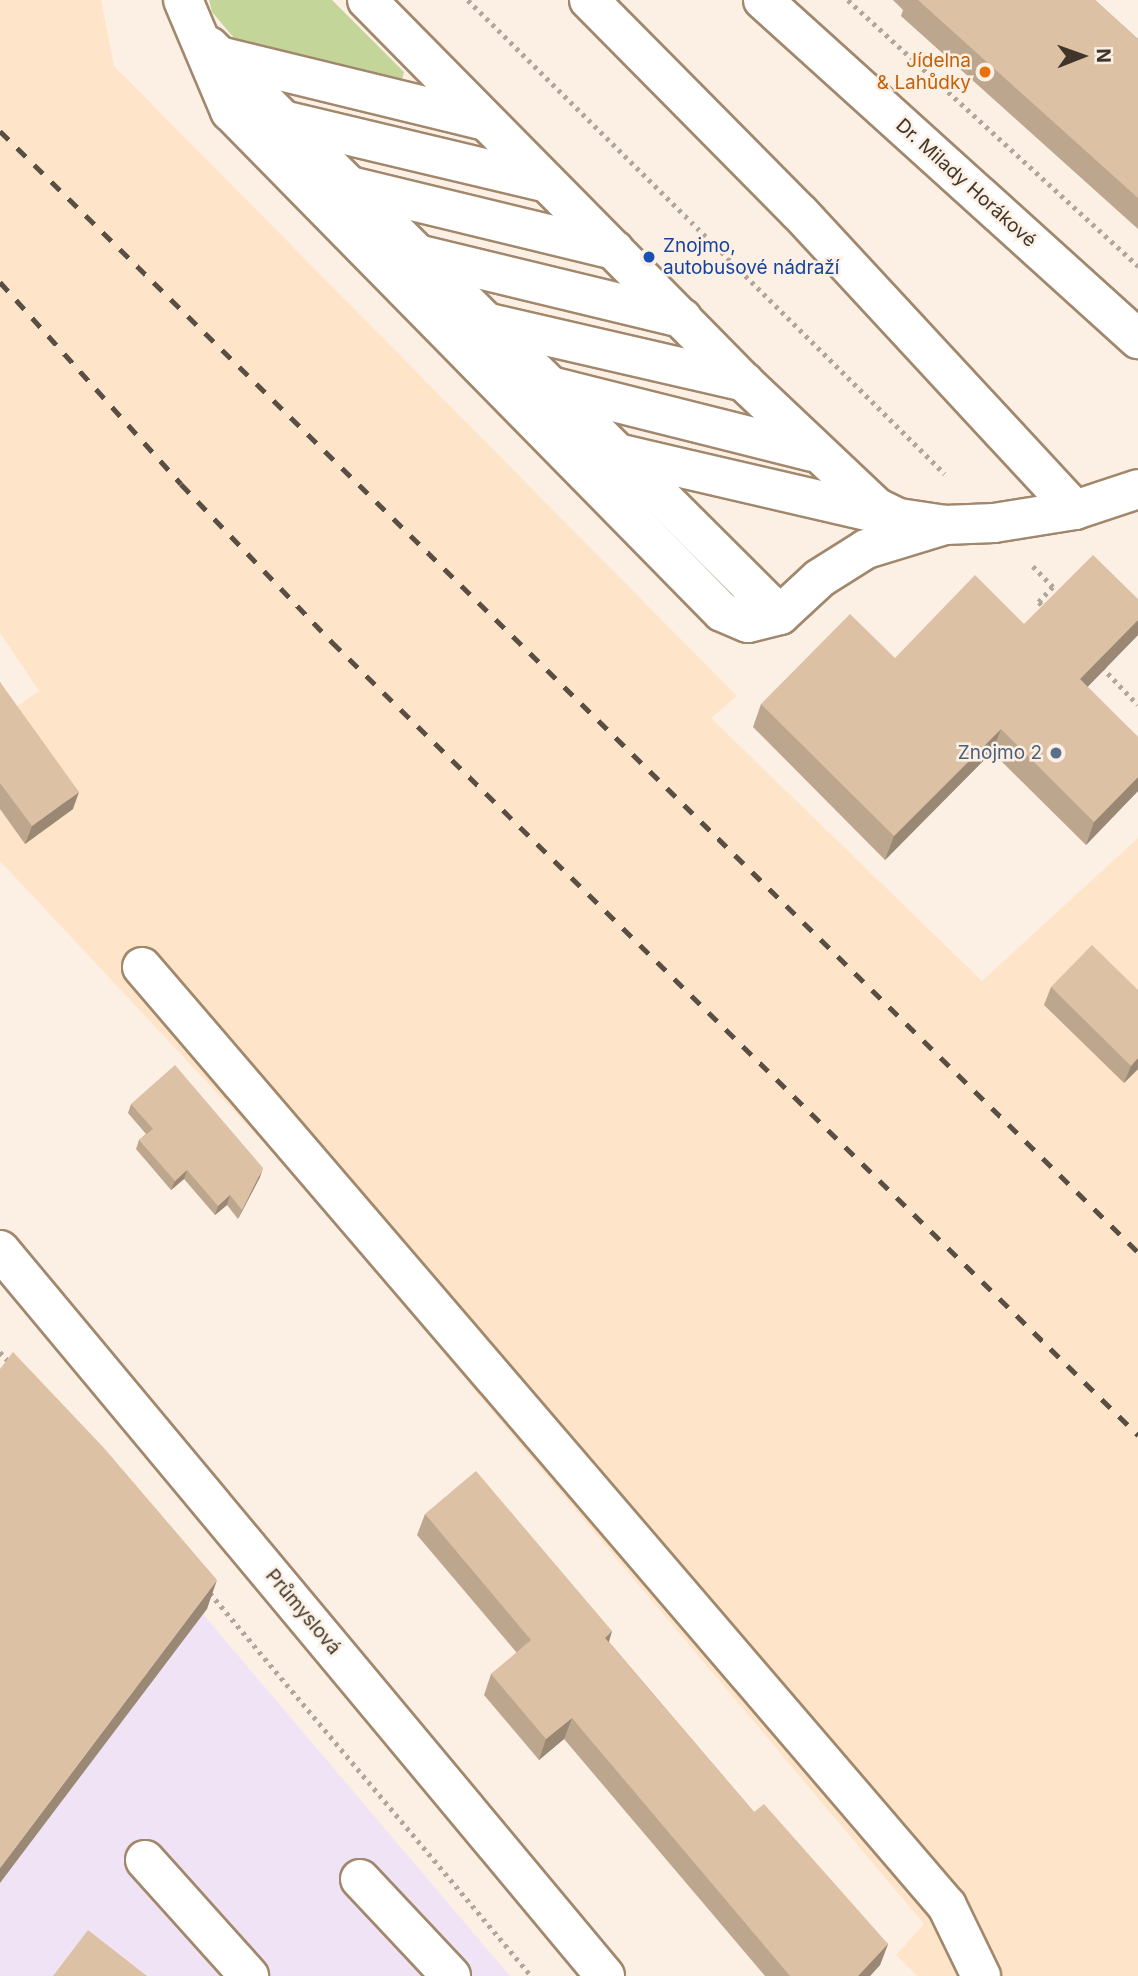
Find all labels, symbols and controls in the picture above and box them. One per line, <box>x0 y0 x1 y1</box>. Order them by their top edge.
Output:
north arrow <box>1047 21 1117 91</box>
text: N <box>1092 48 1115 63</box>
place label: Jídelna & Lahůdky <box>877 50 971 94</box>
marker: Jídelna & Lahůdky <box>977 64 993 80</box>
street label: Dr. Milady Horákové <box>891 114 1041 252</box>
place label: Znojmo, autobusové nádraží <box>663 235 839 279</box>
marker: Znojmo, autobusové nádraží <box>641 249 657 265</box>
place label: Znojmo 2 <box>958 742 1042 764</box>
marker: Znojmo 2 <box>1048 745 1064 761</box>
street label: Průmyslová <box>261 1565 345 1659</box>

